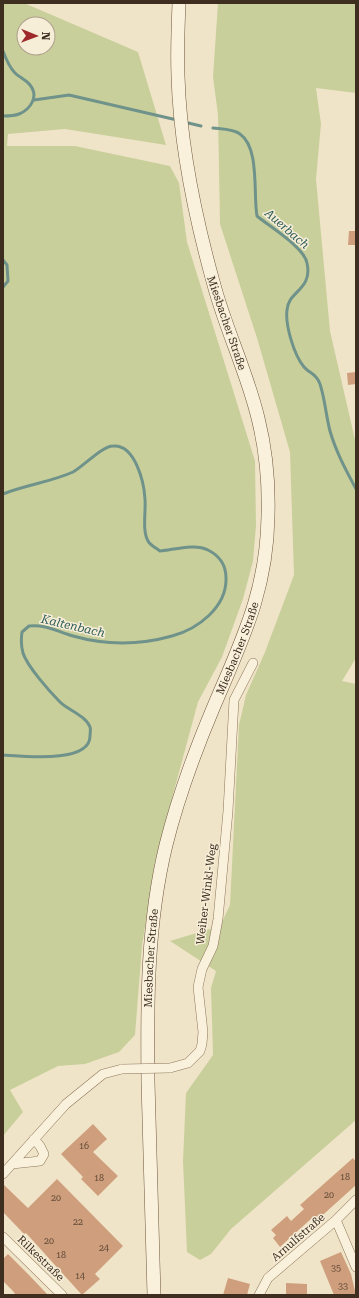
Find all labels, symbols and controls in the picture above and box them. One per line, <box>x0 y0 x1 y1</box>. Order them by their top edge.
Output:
north arrow <box>16 16 56 56</box>
text: N <box>39 32 52 41</box>
water label: Auerbach <box>261 205 312 252</box>
street label: Miesbacher Straße <box>204 274 249 372</box>
street label: Miesbacher Straße <box>214 600 262 697</box>
water label: Kaltenbach <box>39 612 106 640</box>
street label: Weiher-Winkl-Weg <box>194 842 219 945</box>
street label: Miesbacher Straße <box>142 908 161 1008</box>
house number: 16 <box>79 1141 89 1151</box>
house number: 18 <box>340 1172 350 1182</box>
house number: 18 <box>94 1173 104 1183</box>
house number: 20 <box>324 1190 334 1200</box>
house number: 20 <box>51 1193 61 1203</box>
street label: Arnulfstraße <box>269 1211 328 1264</box>
house number: 22 <box>73 1217 83 1227</box>
street label: Rilkestraße <box>15 1233 67 1284</box>
house number: 20 <box>44 1236 54 1246</box>
house number: 24 <box>99 1243 109 1253</box>
house number: 18 <box>56 1250 66 1260</box>
house number: 35 <box>331 1263 341 1273</box>
house number: 14 <box>75 1271 85 1281</box>
house number: 33 <box>338 1281 348 1291</box>

